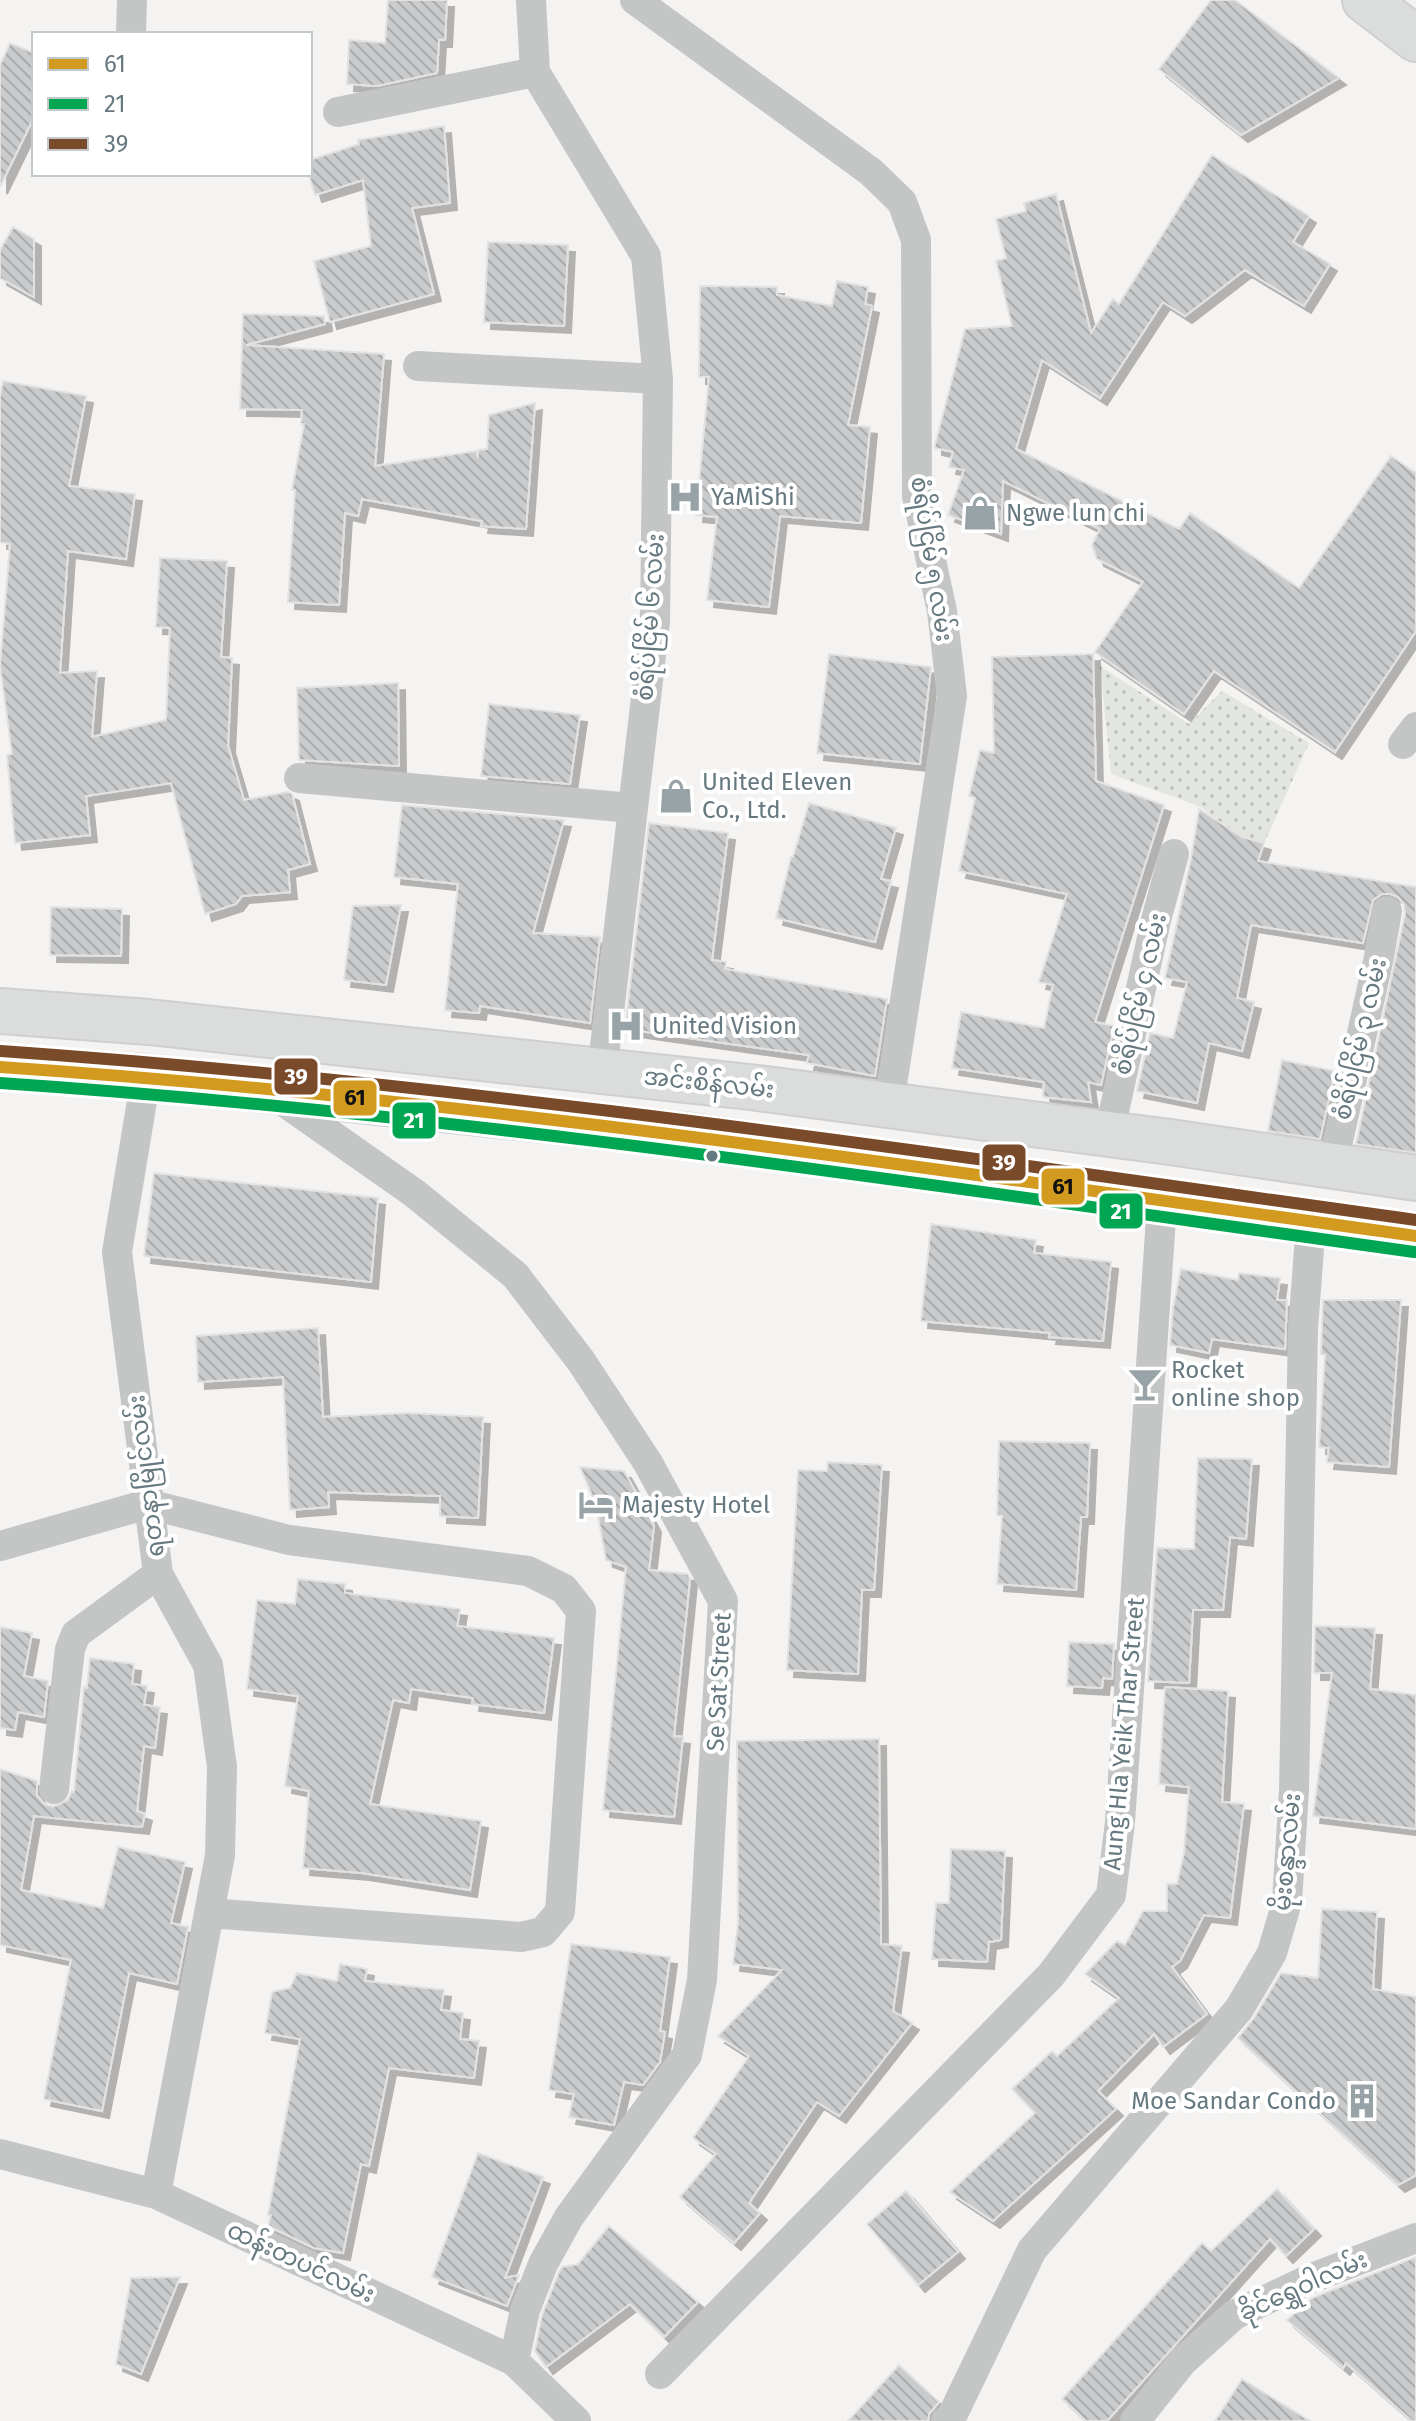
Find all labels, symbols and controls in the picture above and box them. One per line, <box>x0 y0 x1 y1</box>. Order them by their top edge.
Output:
legend <box>32 32 312 176</box>
text: 61 <box>104 50 126 78</box>
text: 21 <box>104 90 126 118</box>
text: 39 <box>104 130 128 158</box>
street label: စံရိပ်ငြိမ် ၅ လမ်း <box>900 474 961 644</box>
hospital icon: YaMiShi <box>666 478 704 516</box>
place label: YaMiShi <box>711 483 795 511</box>
shop icon: Ngwe lun chi <box>961 494 999 532</box>
place label: Ngwe lun chi <box>1006 499 1145 527</box>
street label: စံရိပ်ငြိမ် ၆ လမ်း <box>628 532 675 702</box>
place label: United Eleven Co., Ltd. <box>702 768 852 824</box>
shop icon: United Eleven Co., Ltd. <box>657 777 695 815</box>
street label: စံရိပ်ငြိမ် ၄ လမ်း <box>1106 910 1177 1079</box>
street label: စံရိပ်ငြိမ် ၃ လမ်း <box>1326 955 1397 1124</box>
hospital icon: United Vision <box>607 1007 645 1045</box>
place label: United Vision <box>652 1012 797 1040</box>
line badge: 39 <box>273 1057 319 1096</box>
street label: အင်းစိန်လမ်း <box>642 1060 776 1109</box>
text: 39 <box>283 1063 308 1090</box>
line badge: 61 <box>332 1079 378 1117</box>
text: 61 <box>344 1084 366 1111</box>
line badge: 21 <box>391 1101 437 1140</box>
text: 21 <box>403 1107 425 1134</box>
line badge: 39 <box>981 1143 1027 1182</box>
unlabelled marker <box>704 1148 720 1164</box>
text: 39 <box>991 1149 1016 1176</box>
line badge: 61 <box>1040 1167 1086 1206</box>
text: 61 <box>1052 1173 1074 1200</box>
line badge: 21 <box>1098 1192 1144 1230</box>
text: 21 <box>1110 1198 1132 1225</box>
place label: Rocket online shop <box>1171 1356 1300 1412</box>
bar icon: Rocket online shop <box>1126 1365 1164 1403</box>
street label: ရတနာမြိုင်လမ်း <box>120 1393 175 1559</box>
hotel icon: Majesty Hotel <box>577 1486 615 1524</box>
place label: Majesty Hotel <box>622 1491 770 1519</box>
street label: Aung Hla Yeik Thar Street <box>1098 1596 1150 1872</box>
street label: Se Sat Street <box>701 1612 737 1752</box>
street label: မိုးစန္ဒာလမ်း <box>1266 1792 1312 1913</box>
building icon: Moe Sandar Condo <box>1343 2082 1381 2120</box>
place label: Moe Sandar Condo <box>1131 2087 1336 2115</box>
street label: ထန်းတပင်လမ်း <box>221 2214 380 2313</box>
street label: ခိုင်ရွှေဝါလမ်း <box>1234 2243 1373 2331</box>

